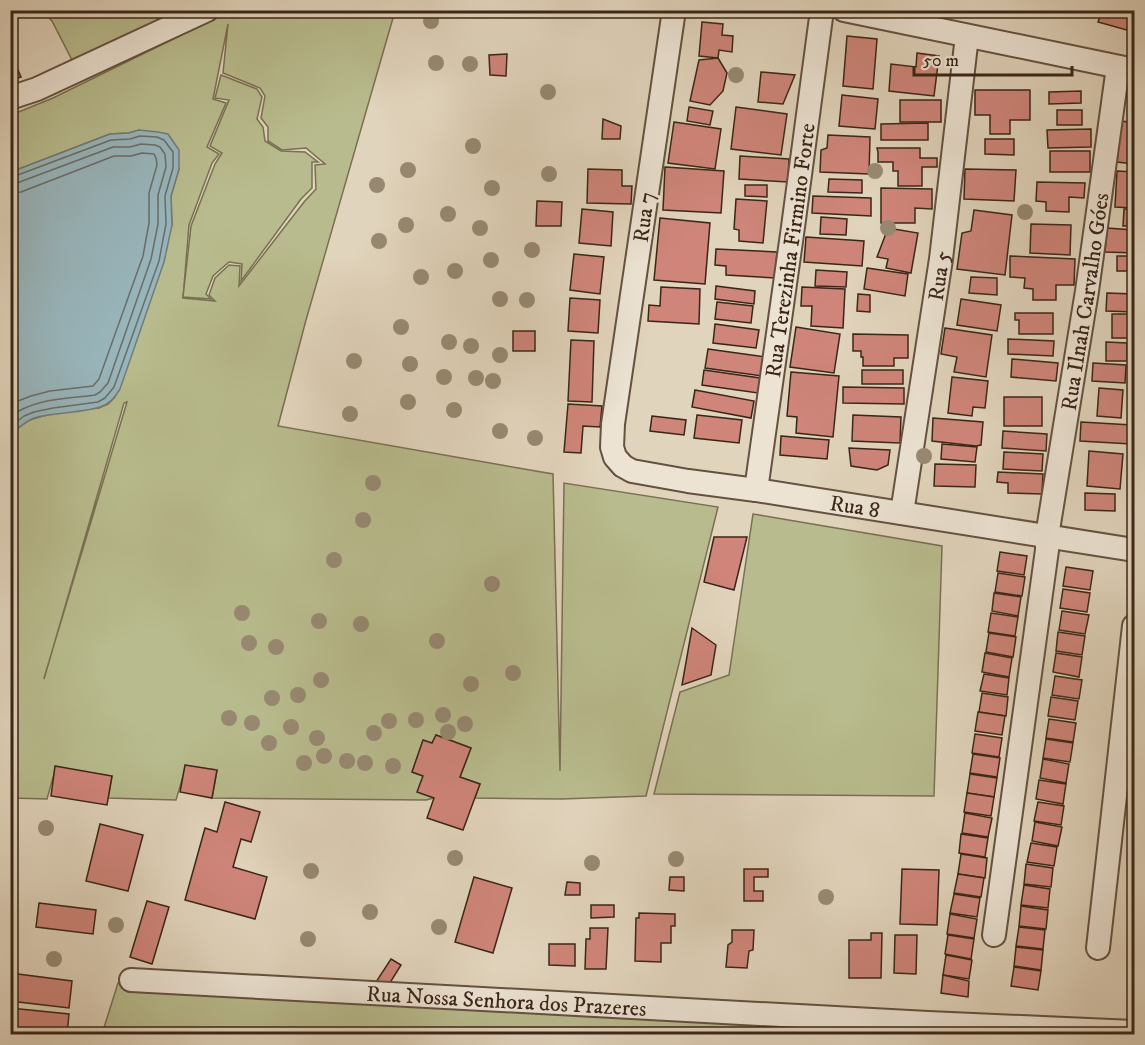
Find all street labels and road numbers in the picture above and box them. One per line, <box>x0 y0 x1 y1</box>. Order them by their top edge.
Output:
street label: Rua Terezinha Firmino Forte <box>760 122 822 380</box>
street label: Rua 7 <box>628 190 661 244</box>
street label: Rua Ilnah Carvalho Góes <box>1056 191 1115 413</box>
street label: Rua 5 <box>923 249 957 303</box>
street label: Rua 8 <box>828 490 882 524</box>
street label: Rua Nossa Senhora dos Prazeres <box>366 981 647 1023</box>

